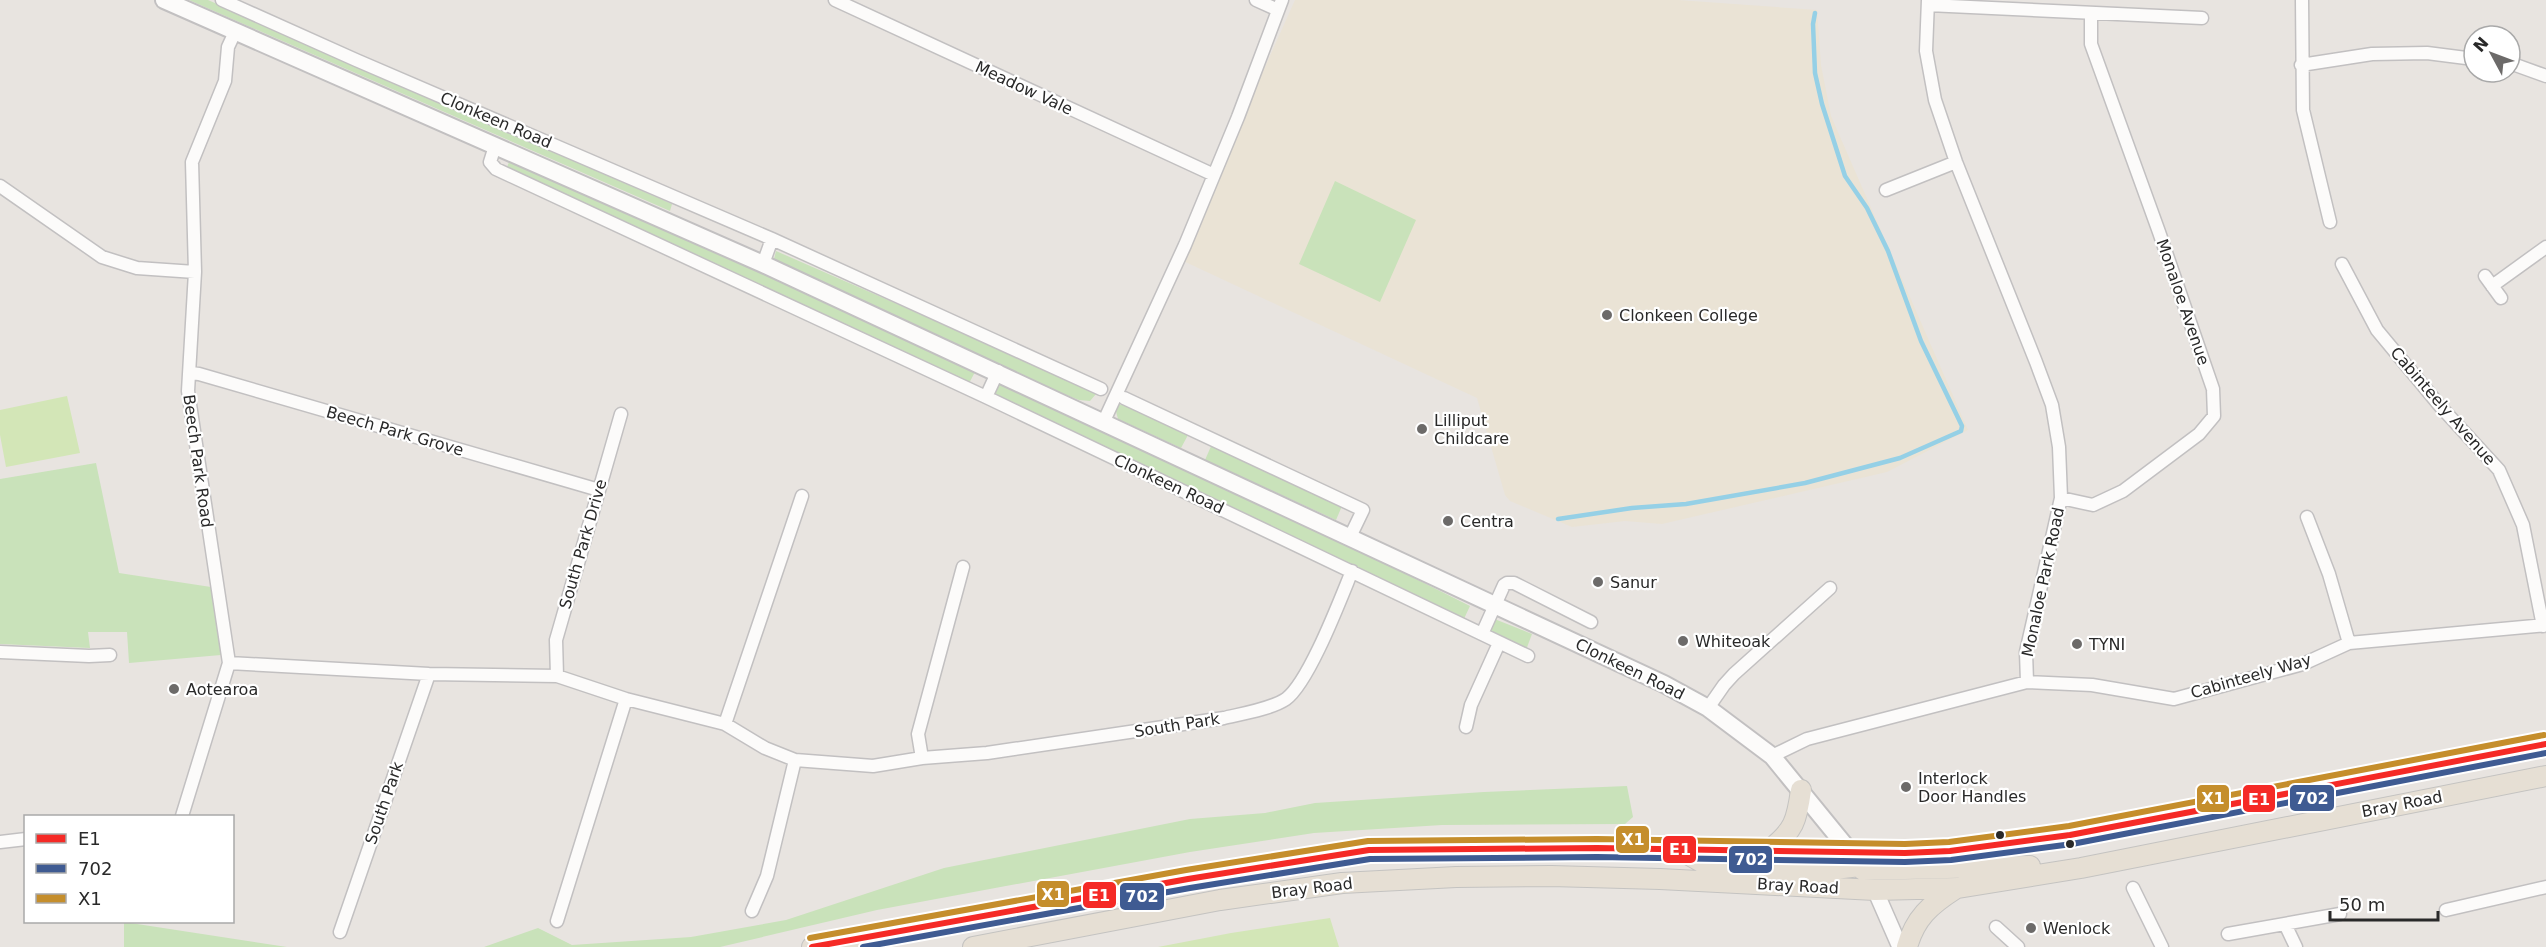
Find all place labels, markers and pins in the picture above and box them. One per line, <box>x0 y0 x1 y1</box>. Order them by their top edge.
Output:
place label: Clonkeen College <box>1619 306 1758 325</box>
marker: Clonkeen College <box>1600 308 1614 322</box>
place label: Lilliput Childcare <box>1434 411 1509 448</box>
marker: Lilliput Childcare <box>1415 422 1429 436</box>
place label: Centra <box>1460 512 1514 531</box>
marker: Centra <box>1441 514 1455 528</box>
place label: Sanur <box>1610 573 1657 592</box>
marker: Sanur <box>1591 575 1605 589</box>
place label: Whiteoak <box>1695 632 1771 651</box>
marker: Whiteoak <box>1676 634 1690 648</box>
place label: TYNI <box>2088 635 2125 654</box>
marker: TYNI <box>2070 637 2084 651</box>
place label: Aotearoa <box>186 680 258 699</box>
marker: Aotearoa <box>167 682 181 696</box>
place label: Interlock Door Handles <box>1918 769 2026 806</box>
marker: Interlock Door Handles <box>1899 780 1913 794</box>
unlabelled marker <box>1994 829 2006 841</box>
unlabelled marker <box>2064 838 2076 850</box>
place label: Wenlock <box>2043 919 2111 938</box>
marker: Wenlock <box>2024 921 2038 935</box>

